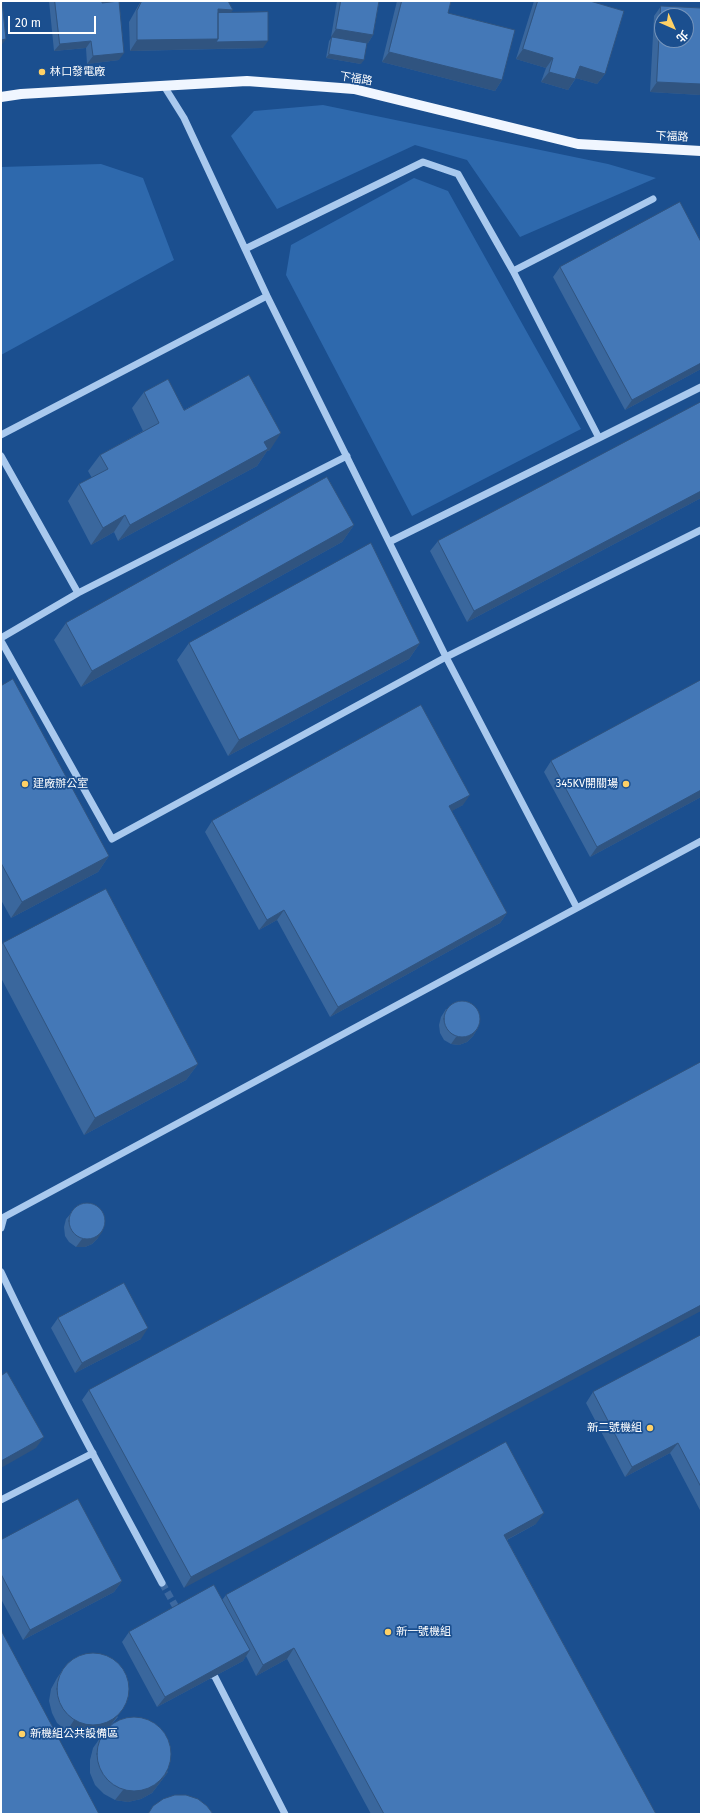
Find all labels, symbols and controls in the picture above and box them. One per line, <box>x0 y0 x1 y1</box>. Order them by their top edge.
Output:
scale bar <box>10 8 98 34</box>
north arrow <box>654 8 694 48</box>
text: 20 m <box>15 16 41 30</box>
text: 北 <box>674 28 691 45</box>
place label: 林口發電廠 <box>50 65 105 79</box>
marker: 林口發電廠 <box>37 67 47 77</box>
street label: 下福路 <box>339 70 373 88</box>
street label: 下福路 <box>655 130 689 144</box>
place label: 建廠辦公室 <box>33 777 88 791</box>
place label: 345KV開關場 <box>556 777 618 791</box>
marker: 建廠辦公室 <box>20 779 30 789</box>
marker: 345KV開關場 <box>621 779 631 789</box>
place label: 新二號機組 <box>587 1421 642 1435</box>
marker: 新二號機組 <box>645 1423 655 1433</box>
place label: 新一號機組 <box>396 1625 451 1639</box>
marker: 新一號機組 <box>383 1627 393 1637</box>
place label: 新機組公共設備區 <box>30 1727 118 1741</box>
marker: 新機組公共設備區 <box>17 1729 27 1739</box>

